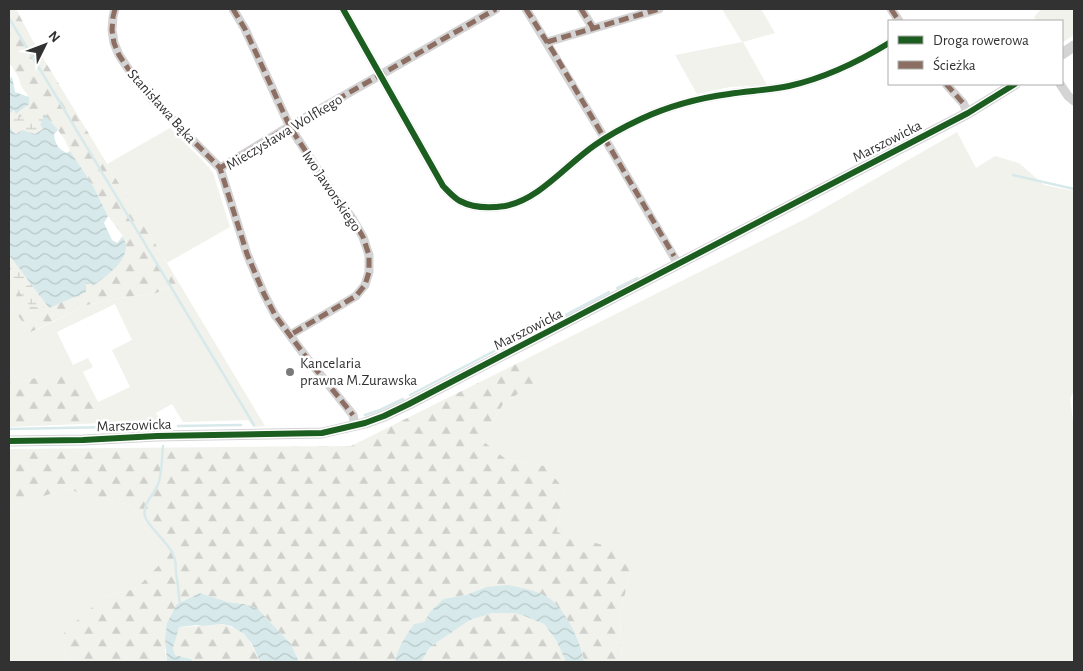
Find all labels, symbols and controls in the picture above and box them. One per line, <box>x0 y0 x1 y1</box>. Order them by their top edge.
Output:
north arrow <box>20 20 70 70</box>
legend <box>888 20 1063 85</box>
text: N <box>45 29 62 45</box>
text: Droga rowerowa <box>933 33 1029 48</box>
text: Ścieżka <box>933 56 976 73</box>
street label: Stanisława Bąka <box>125 66 199 146</box>
street label: Mieczysława Wolfkego <box>223 92 345 173</box>
street label: Marszowicka <box>850 118 924 165</box>
street label: Iwo Jaworskiego <box>299 148 364 234</box>
street label: Marszowicka <box>491 306 565 353</box>
place label: Kancelaria prawna M.Zurawska <box>300 356 417 388</box>
marker: Kancelaria prawna M.Zurawska <box>284 366 296 378</box>
street label: Marszowicka <box>96 417 172 434</box>

